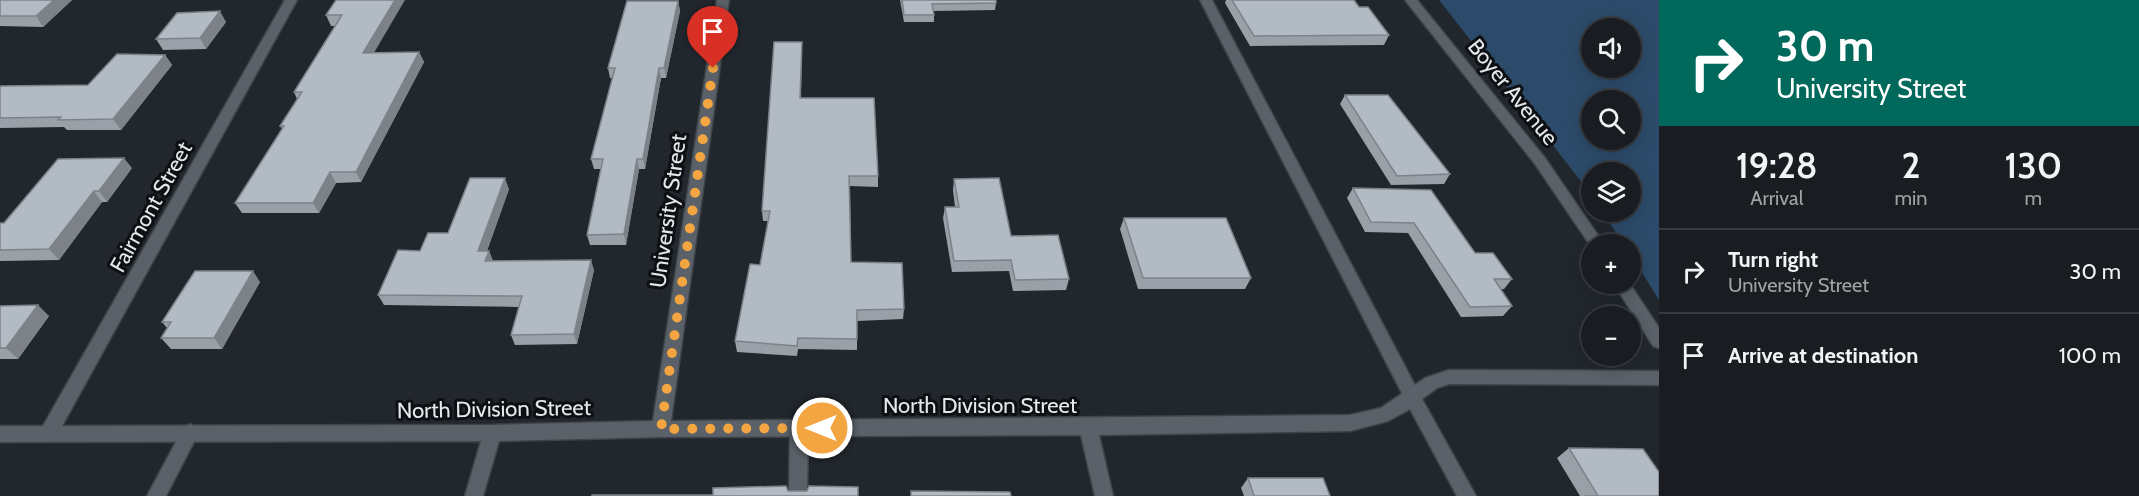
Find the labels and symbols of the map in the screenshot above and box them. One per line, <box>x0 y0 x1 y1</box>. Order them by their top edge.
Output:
pin <box>687 6 738 68</box>
street label: Boyer Avenue <box>1462 33 1564 151</box>
street label: University Street <box>644 132 692 290</box>
street label: Fairmont Street <box>104 137 198 277</box>
street label: North Division Street <box>883 392 1078 419</box>
street label: North Division Street <box>397 394 592 424</box>
position arrow <box>790 396 854 460</box>

